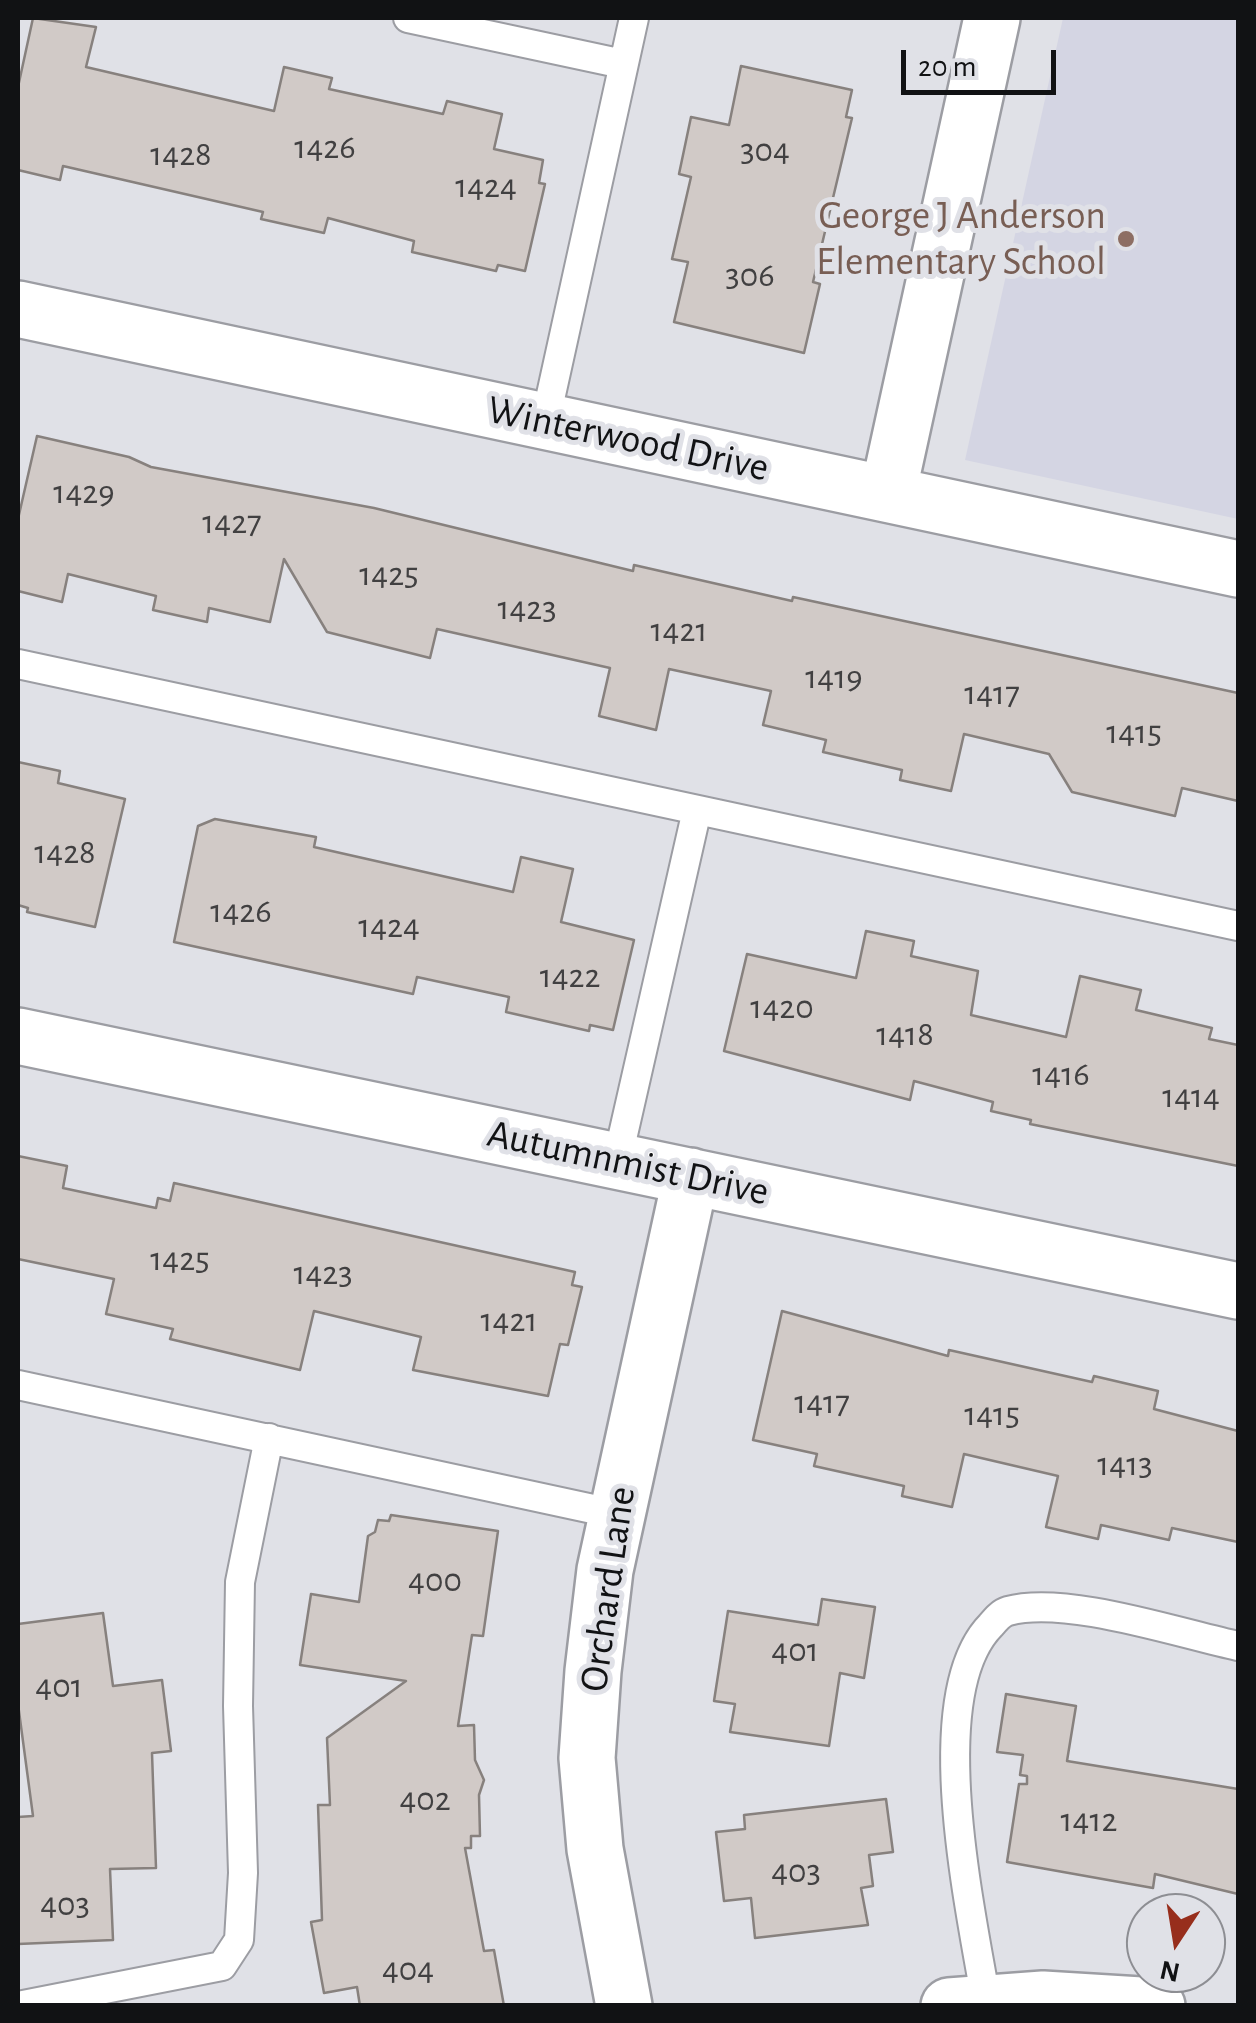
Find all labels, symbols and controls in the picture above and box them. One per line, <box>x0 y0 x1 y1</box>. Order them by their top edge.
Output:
scale bar <box>906 30 1061 92</box>
text: 20 m <box>918 52 976 82</box>
house number: 1426 <box>294 126 356 168</box>
house number: 304 <box>740 129 790 171</box>
house number: 1428 <box>150 133 212 175</box>
house number: 1424 <box>455 165 517 207</box>
place label: George J Anderson Elementary School <box>816 192 1106 286</box>
marker: George J Anderson Elementary School <box>1115 228 1137 250</box>
house number: 306 <box>725 254 775 296</box>
street label: Winterwood Drive <box>483 386 773 492</box>
house number: 1429 <box>53 471 115 513</box>
house number: 1427 <box>202 501 262 543</box>
house number: 1425 <box>359 553 419 595</box>
house number: 1423 <box>497 587 557 629</box>
house number: 1421 <box>651 609 707 651</box>
house number: 1419 <box>805 656 863 698</box>
house number: 1417 <box>964 672 1020 714</box>
house number: 1415 <box>1106 711 1162 753</box>
house number: 1428 <box>34 831 96 873</box>
house number: 1426 <box>210 890 272 932</box>
house number: 1424 <box>358 905 420 947</box>
house number: 1422 <box>540 955 600 997</box>
house number: 1420 <box>750 986 814 1028</box>
house number: 1418 <box>876 1013 934 1055</box>
house number: 1416 <box>1032 1053 1090 1095</box>
house number: 1414 <box>1162 1075 1220 1117</box>
street label: Autumnmist Drive <box>483 1110 773 1216</box>
house number: 1425 <box>150 1238 210 1280</box>
house number: 1423 <box>293 1252 353 1294</box>
house number: 1421 <box>481 1299 537 1341</box>
house number: 1417 <box>794 1381 850 1423</box>
house number: 1415 <box>964 1393 1020 1435</box>
house number: 1413 <box>1097 1443 1153 1485</box>
street label: Orchard Lane <box>570 1483 646 1695</box>
house number: 400 <box>408 1559 462 1601</box>
house number: 401 <box>771 1629 819 1671</box>
house number: 401 <box>35 1665 83 1707</box>
house number: 402 <box>399 1778 451 1820</box>
house number: 1412 <box>1061 1799 1117 1841</box>
house number: 403 <box>771 1850 821 1892</box>
house number: 403 <box>40 1883 90 1925</box>
north arrow <box>1126 1893 1226 1993</box>
house number: 404 <box>382 1948 434 1990</box>
text: N <box>1158 1955 1183 1986</box>

